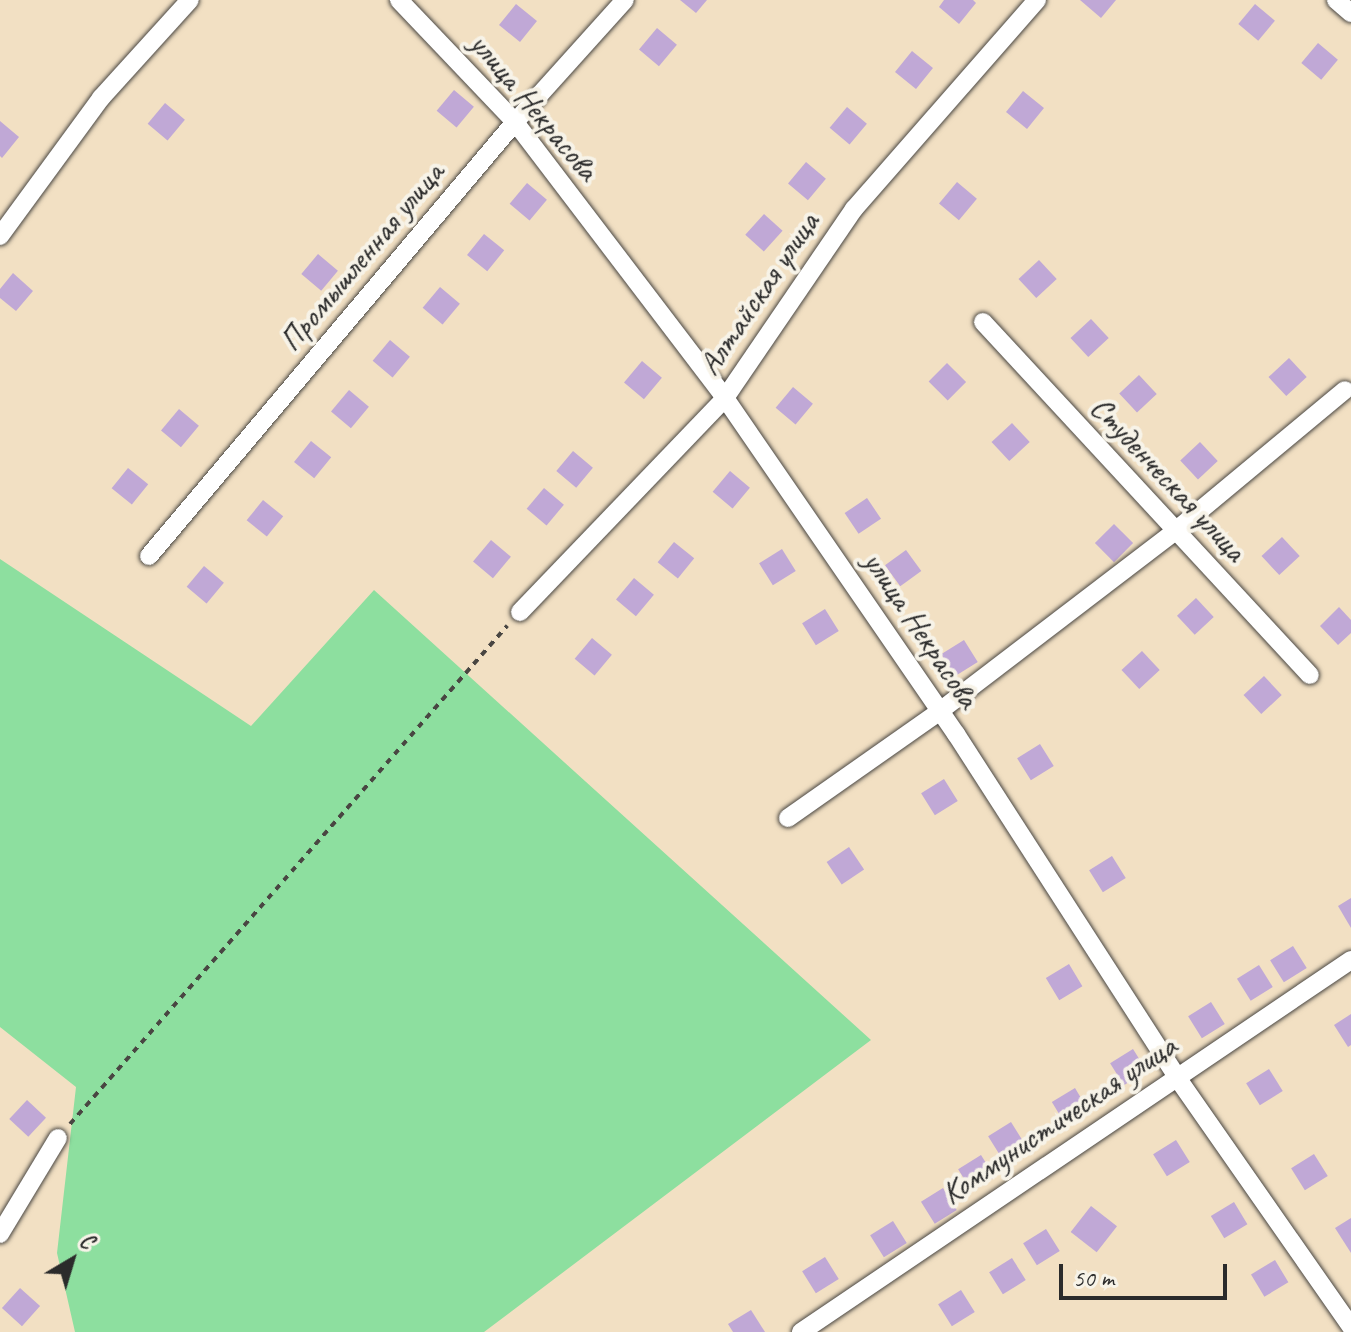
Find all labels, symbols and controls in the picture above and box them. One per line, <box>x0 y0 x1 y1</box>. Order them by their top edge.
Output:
street label: улица Некрасова <box>461 25 607 189</box>
street label: Промышленная улица <box>271 154 453 360</box>
street label: Алтайская улица <box>690 204 828 384</box>
street label: Студенческая улица <box>1081 388 1255 570</box>
street label: улица Некрасова <box>854 544 988 716</box>
street label: Коммунистическая улица <box>933 1027 1185 1213</box>
north arrow <box>32 1220 112 1300</box>
text: С <box>74 1227 100 1255</box>
scale bar <box>1063 1248 1231 1298</box>
text: 50 m <box>1073 1263 1114 1293</box>

